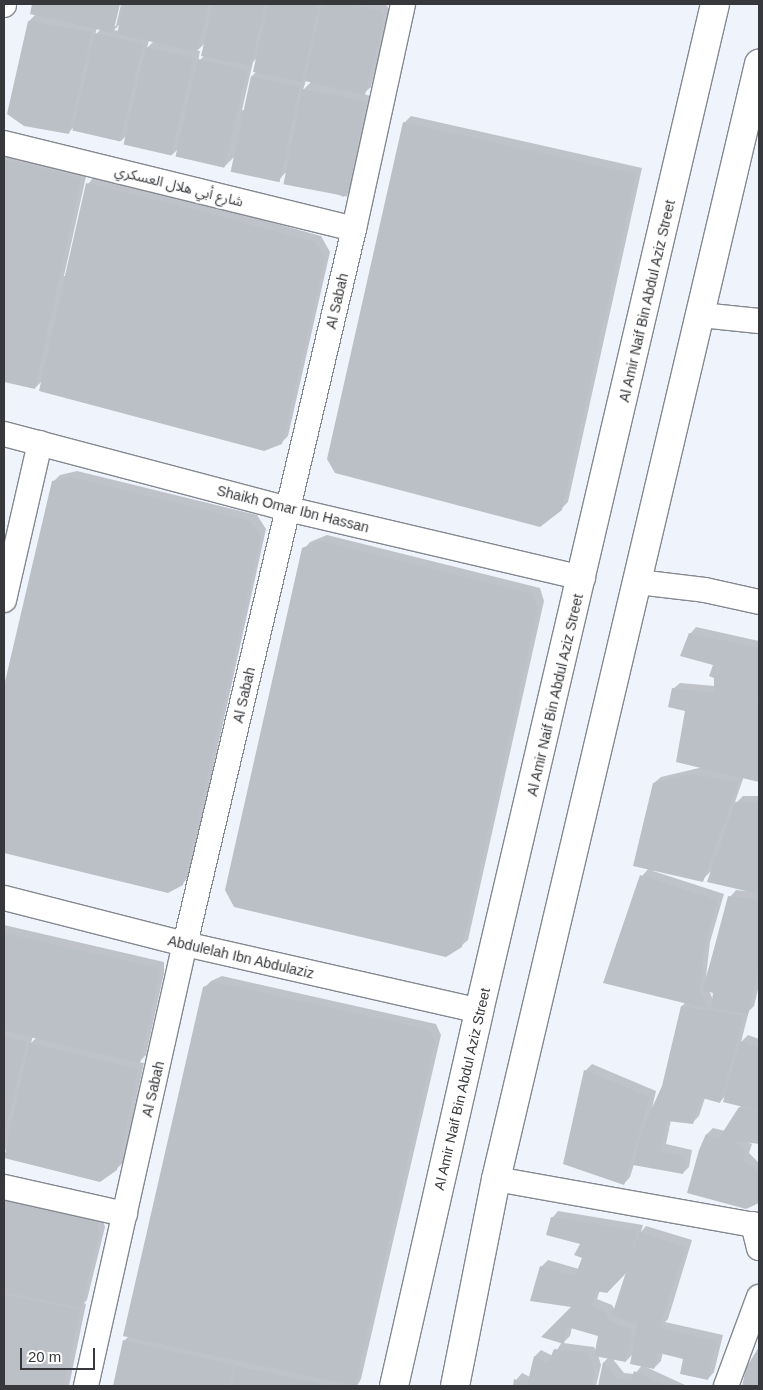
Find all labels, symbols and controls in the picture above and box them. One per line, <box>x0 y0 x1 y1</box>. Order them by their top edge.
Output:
street label: شارع أبي هلال العسكري <box>113 162 245 210</box>
street label: Al Amir Naif Bin Abdul Aziz Street <box>615 197 679 405</box>
street label: Al Sabah <box>322 271 352 331</box>
street label: Shaikh Omar Ibn Hassan <box>215 482 371 536</box>
street label: Al Amir Naif Bin Abdul Aziz Street <box>523 591 587 799</box>
street label: Al Sabah <box>229 665 259 725</box>
street label: Abdulelah Ibn Abdulaziz <box>166 932 316 982</box>
street label: Al Amir Naif Bin Abdul Aziz Street <box>430 985 494 1193</box>
street label: Al Sabah <box>138 1059 168 1119</box>
scale bar <box>22 1338 98 1370</box>
text: 20 m <box>28 1348 61 1365</box>

